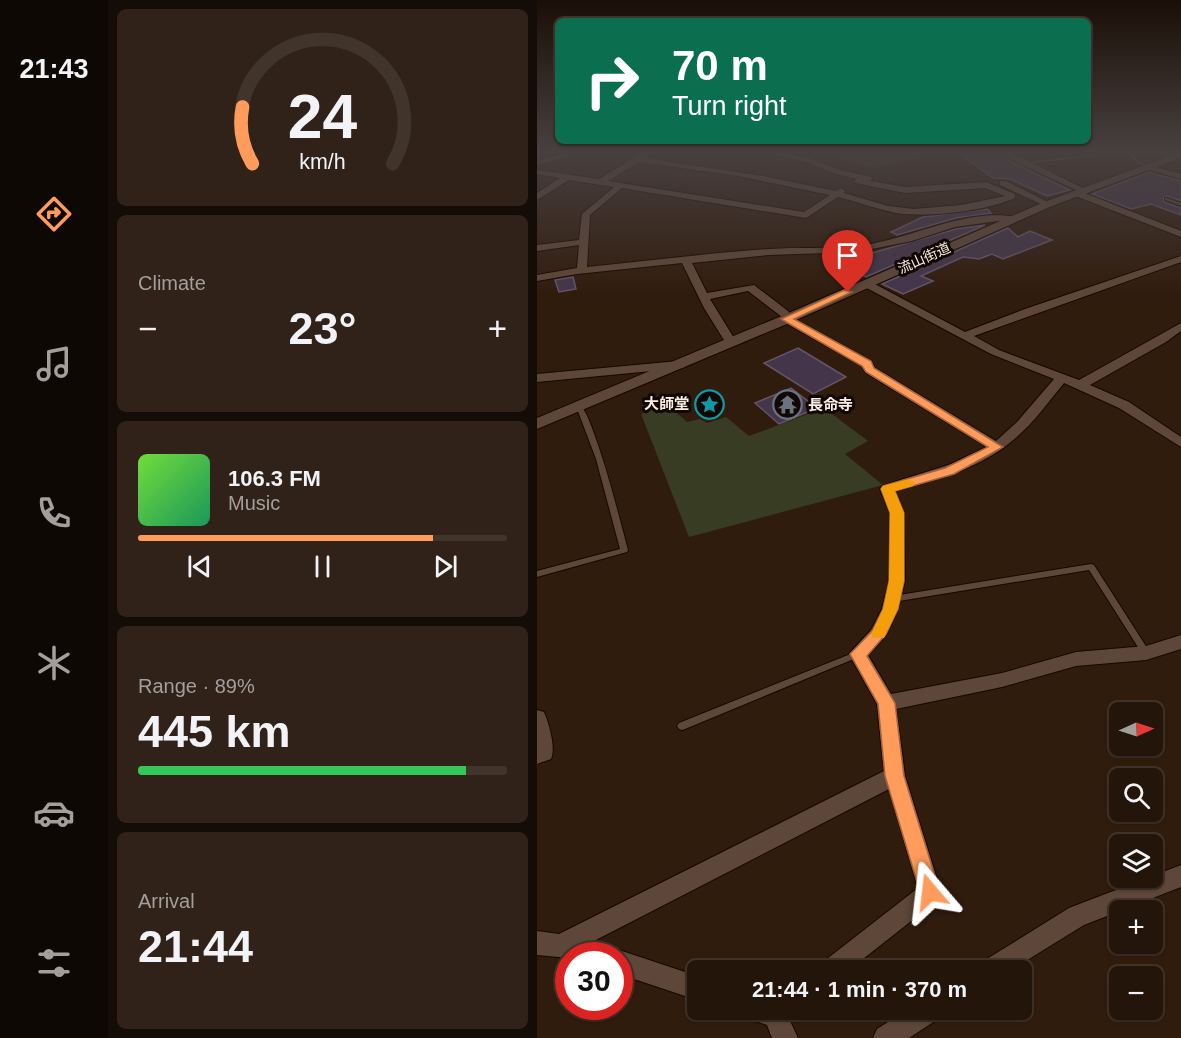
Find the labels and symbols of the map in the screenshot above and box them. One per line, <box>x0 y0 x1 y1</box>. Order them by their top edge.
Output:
pin <box>822 230 873 292</box>
street label: 流山街道 <box>895 239 953 277</box>
place icon: 大師堂 <box>694 388 726 420</box>
temple icon: 長命寺 <box>771 389 803 421</box>
place label: 大師堂 <box>644 395 689 412</box>
place label: 長命寺 <box>808 396 853 413</box>
north arrow <box>1109 702 1163 756</box>
position arrow <box>898 860 962 924</box>
speed limit sign: 30 <box>555 942 633 1020</box>

